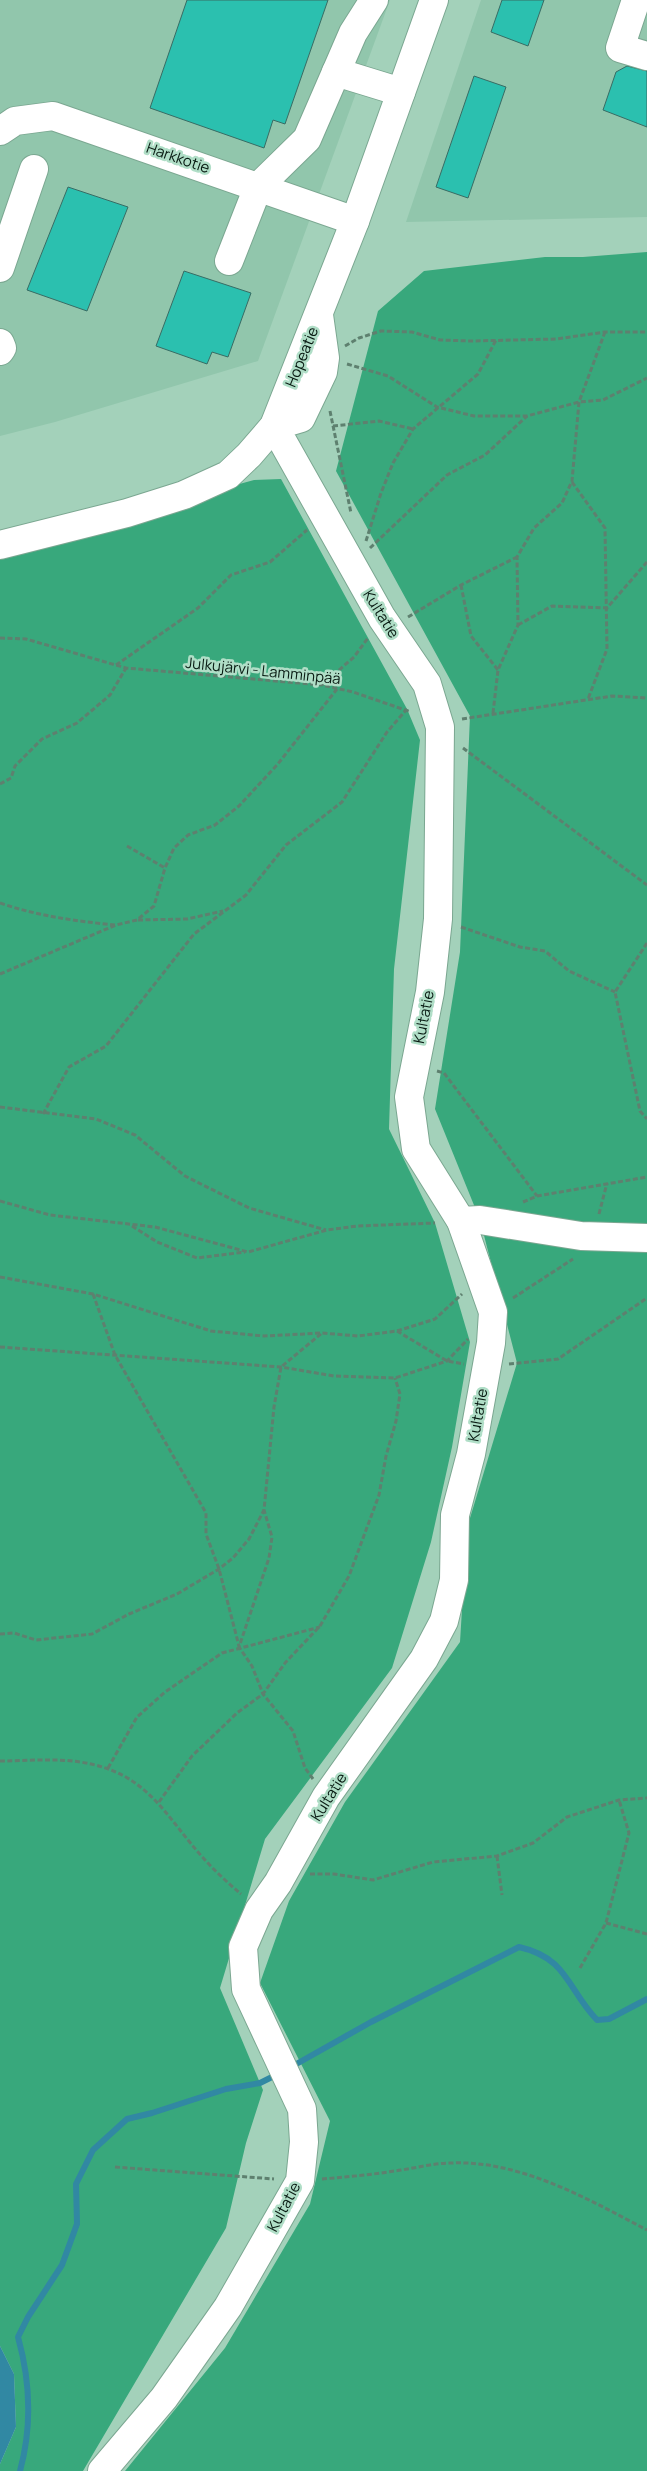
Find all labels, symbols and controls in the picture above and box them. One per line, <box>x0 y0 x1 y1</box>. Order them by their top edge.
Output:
street label: Harkkotie <box>144 137 213 178</box>
street label: Hopeatie <box>280 323 323 390</box>
street label: Kultatie <box>358 586 405 642</box>
street label: Julkujärvi - Lamminpää <box>184 652 342 689</box>
street label: Kultatie <box>408 988 439 1045</box>
street label: Kultatie <box>463 1387 493 1443</box>
street label: Kultatie <box>306 1768 352 1825</box>
street label: Kultatie <box>262 2178 305 2235</box>

